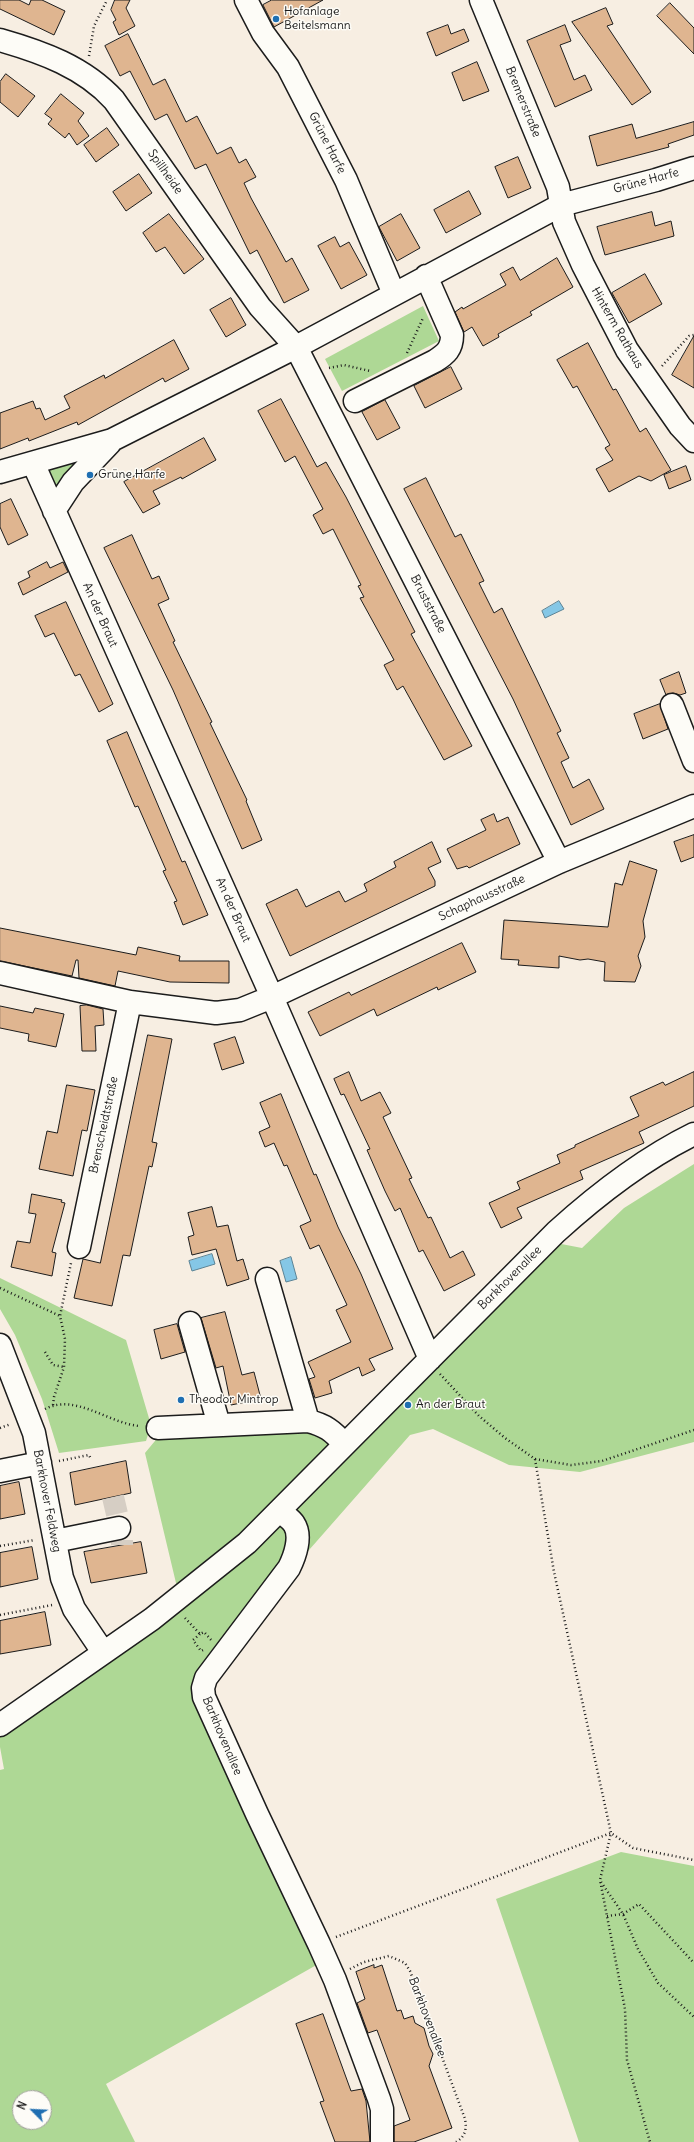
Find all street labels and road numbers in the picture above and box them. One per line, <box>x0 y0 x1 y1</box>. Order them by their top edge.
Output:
street label: Bremerstraße <box>502 65 544 139</box>
street label: Grüne Harfe <box>305 110 349 176</box>
street label: Spillheide <box>144 147 186 197</box>
street label: Grüne Harfe <box>612 165 680 197</box>
street label: Hinterm Rathaus <box>588 285 646 371</box>
street label: Bruststraße <box>407 572 449 636</box>
street label: An der Braut <box>79 580 121 650</box>
street label: Schaphausstraße <box>436 872 528 924</box>
street label: An der Braut <box>212 875 254 945</box>
street label: Brenscheidtstraße <box>87 1075 121 1175</box>
street label: Barkhovenallee <box>475 1243 545 1313</box>
street label: Barkhover Feldweg <box>30 1448 64 1554</box>
street label: Barkhovenallee <box>199 1695 245 1777</box>
street label: Barkhovenallee <box>405 1975 449 2059</box>

